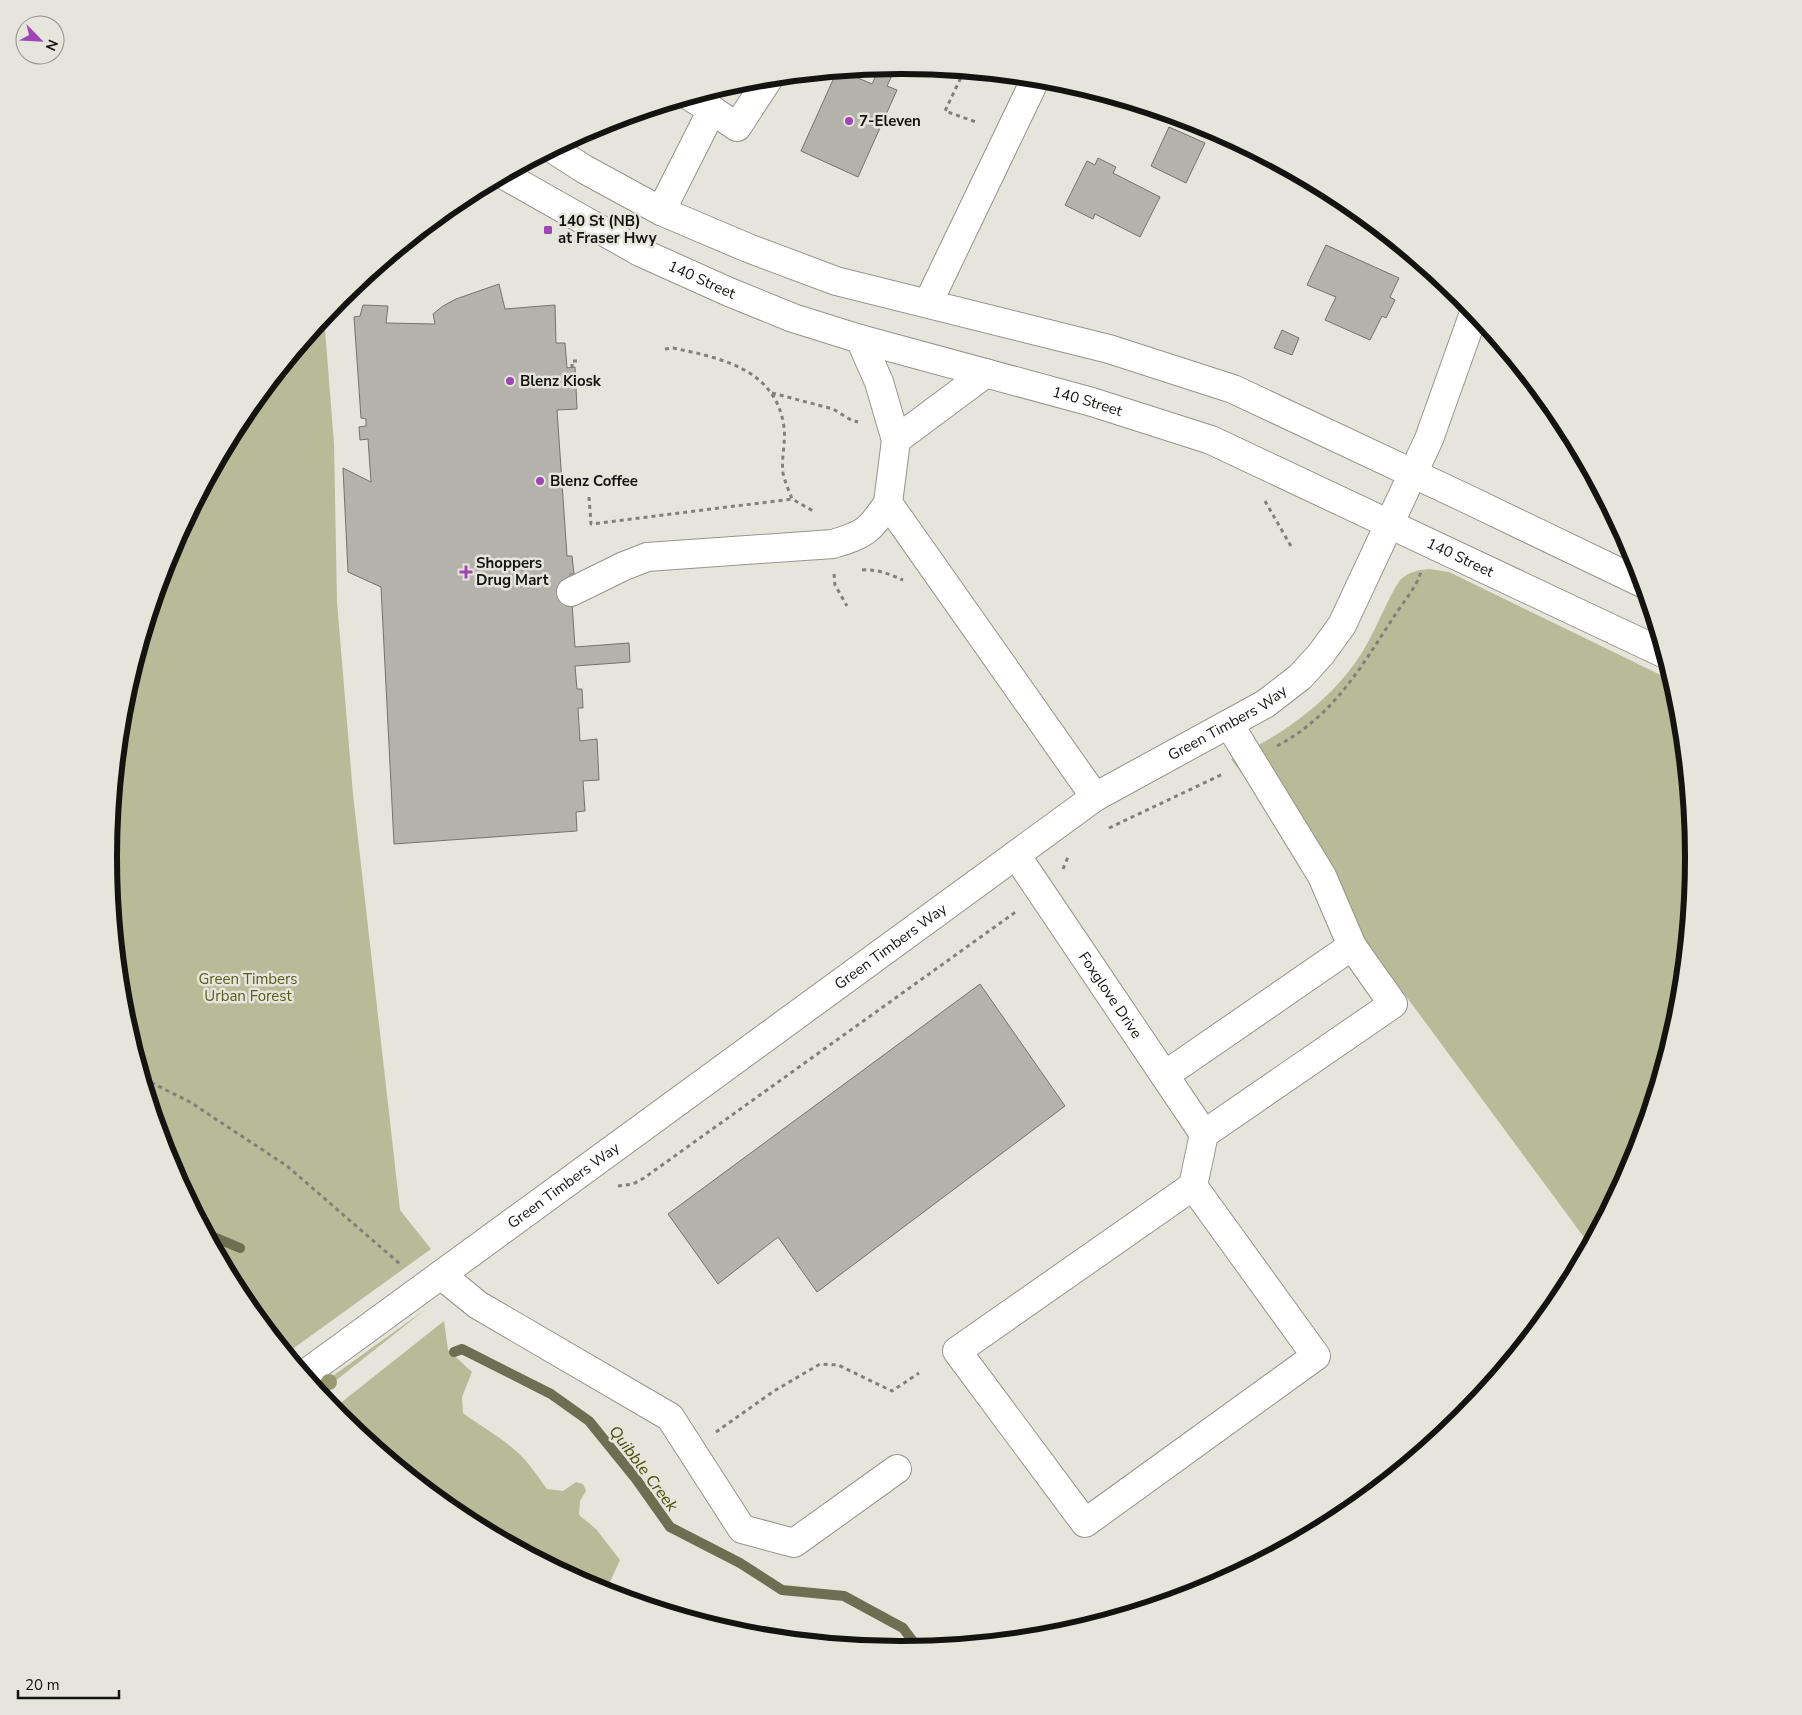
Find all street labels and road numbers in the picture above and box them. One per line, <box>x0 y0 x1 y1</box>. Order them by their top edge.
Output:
street label: 140 Street <box>665 256 739 304</box>
street label: 140 Street <box>1050 382 1126 421</box>
street label: 140 Street <box>1423 533 1498 582</box>
street label: Green Timbers Way <box>1164 681 1291 765</box>
street label: Green Timbers Way <box>830 899 951 994</box>
street label: Foxglove Drive <box>1074 948 1147 1042</box>
street label: Green Timbers Way <box>503 1137 624 1233</box>

